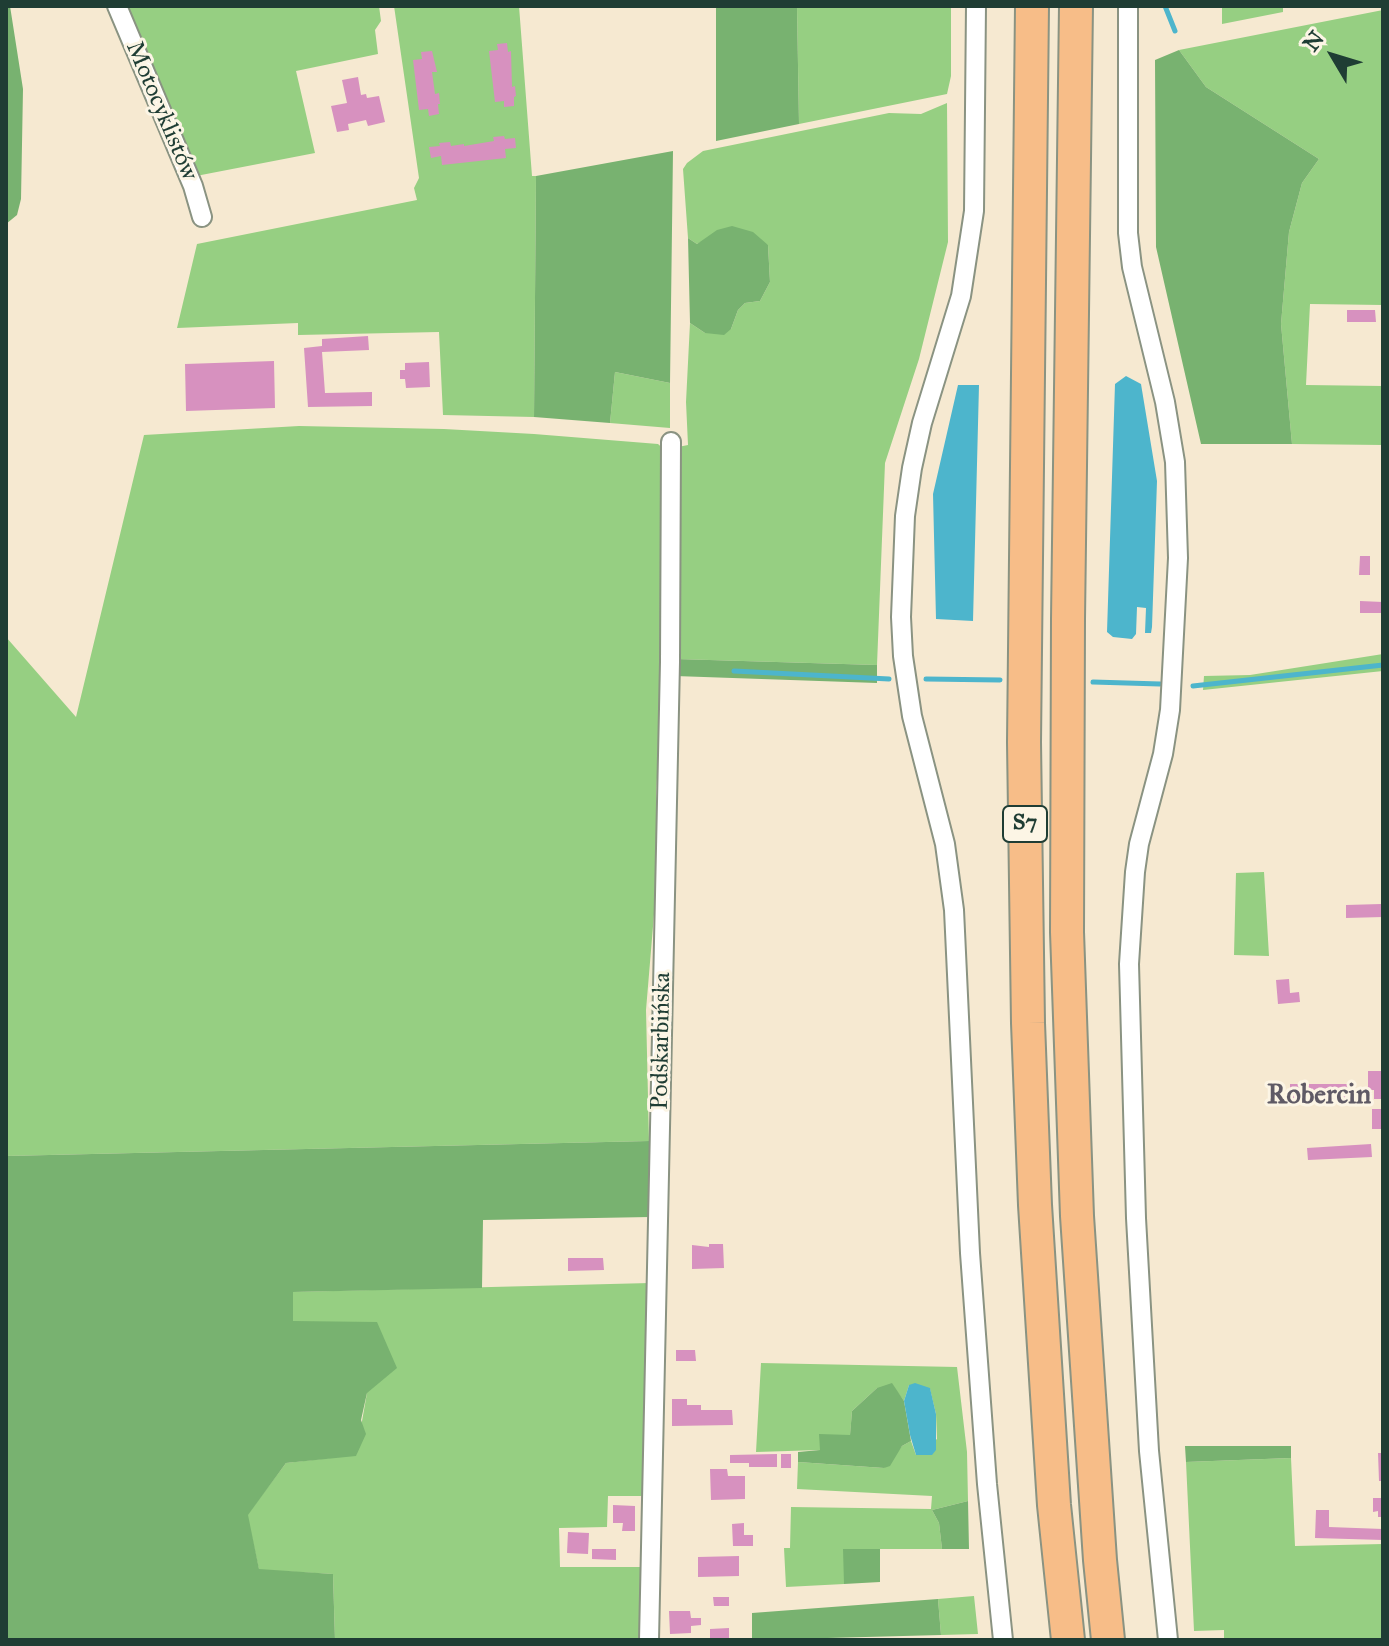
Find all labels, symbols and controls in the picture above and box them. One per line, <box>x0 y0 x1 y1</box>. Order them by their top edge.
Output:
north arrow <box>1293 16 1373 96</box>
text: N <box>1297 25 1330 57</box>
street label: Motocyklistów <box>119 37 203 185</box>
road number: S7 <box>1003 806 1047 842</box>
street label: Podskarbińska <box>646 972 678 1110</box>
district label: Robercin <box>1267 1079 1371 1113</box>

